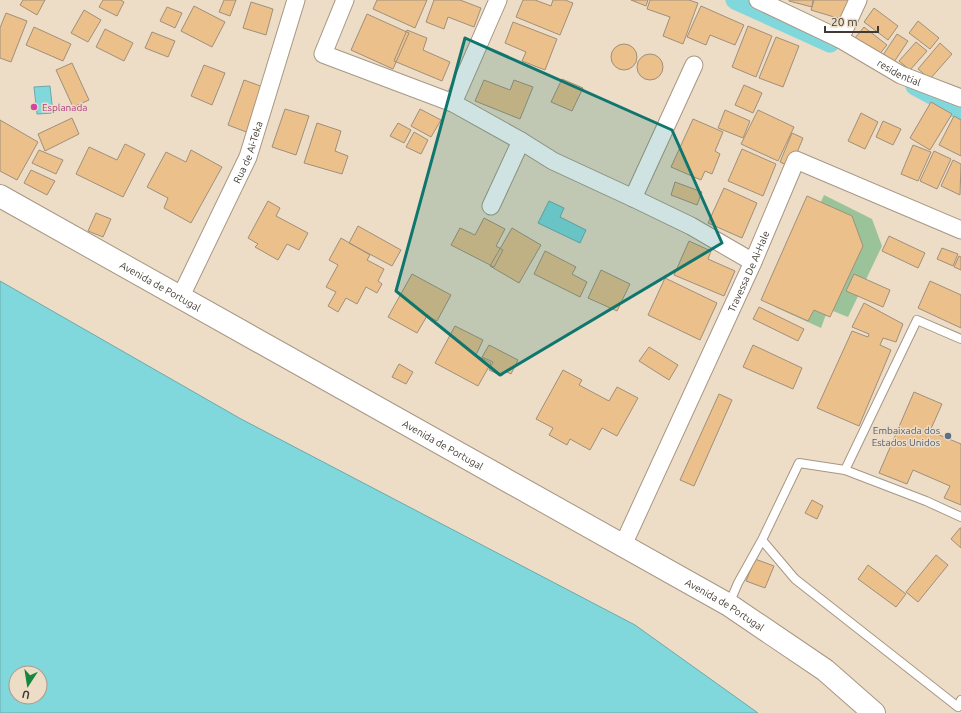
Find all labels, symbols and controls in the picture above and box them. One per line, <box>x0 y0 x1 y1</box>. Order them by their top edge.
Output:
scale bar <box>825 8 878 34</box>
text: 20 m <box>831 15 858 28</box>
street label: residential <box>875 57 923 88</box>
marker: Esplanada <box>29 102 39 112</box>
place label: Esplanada <box>42 102 87 113</box>
street label: Rua de Ai-Teka <box>231 120 265 185</box>
street label: Travessa De Ai-Hale <box>726 229 772 314</box>
street label: Avenida de Portugal <box>118 259 203 314</box>
street label: Avenida de Portugal <box>401 418 485 472</box>
place label: Embaixada dos Estados Unidos <box>872 425 940 448</box>
marker: Embaixada dos Estados Unidos <box>943 431 953 441</box>
street label: Avenida de Portugal <box>683 577 766 633</box>
north arrow <box>8 665 48 705</box>
text: U <box>21 688 31 701</box>

